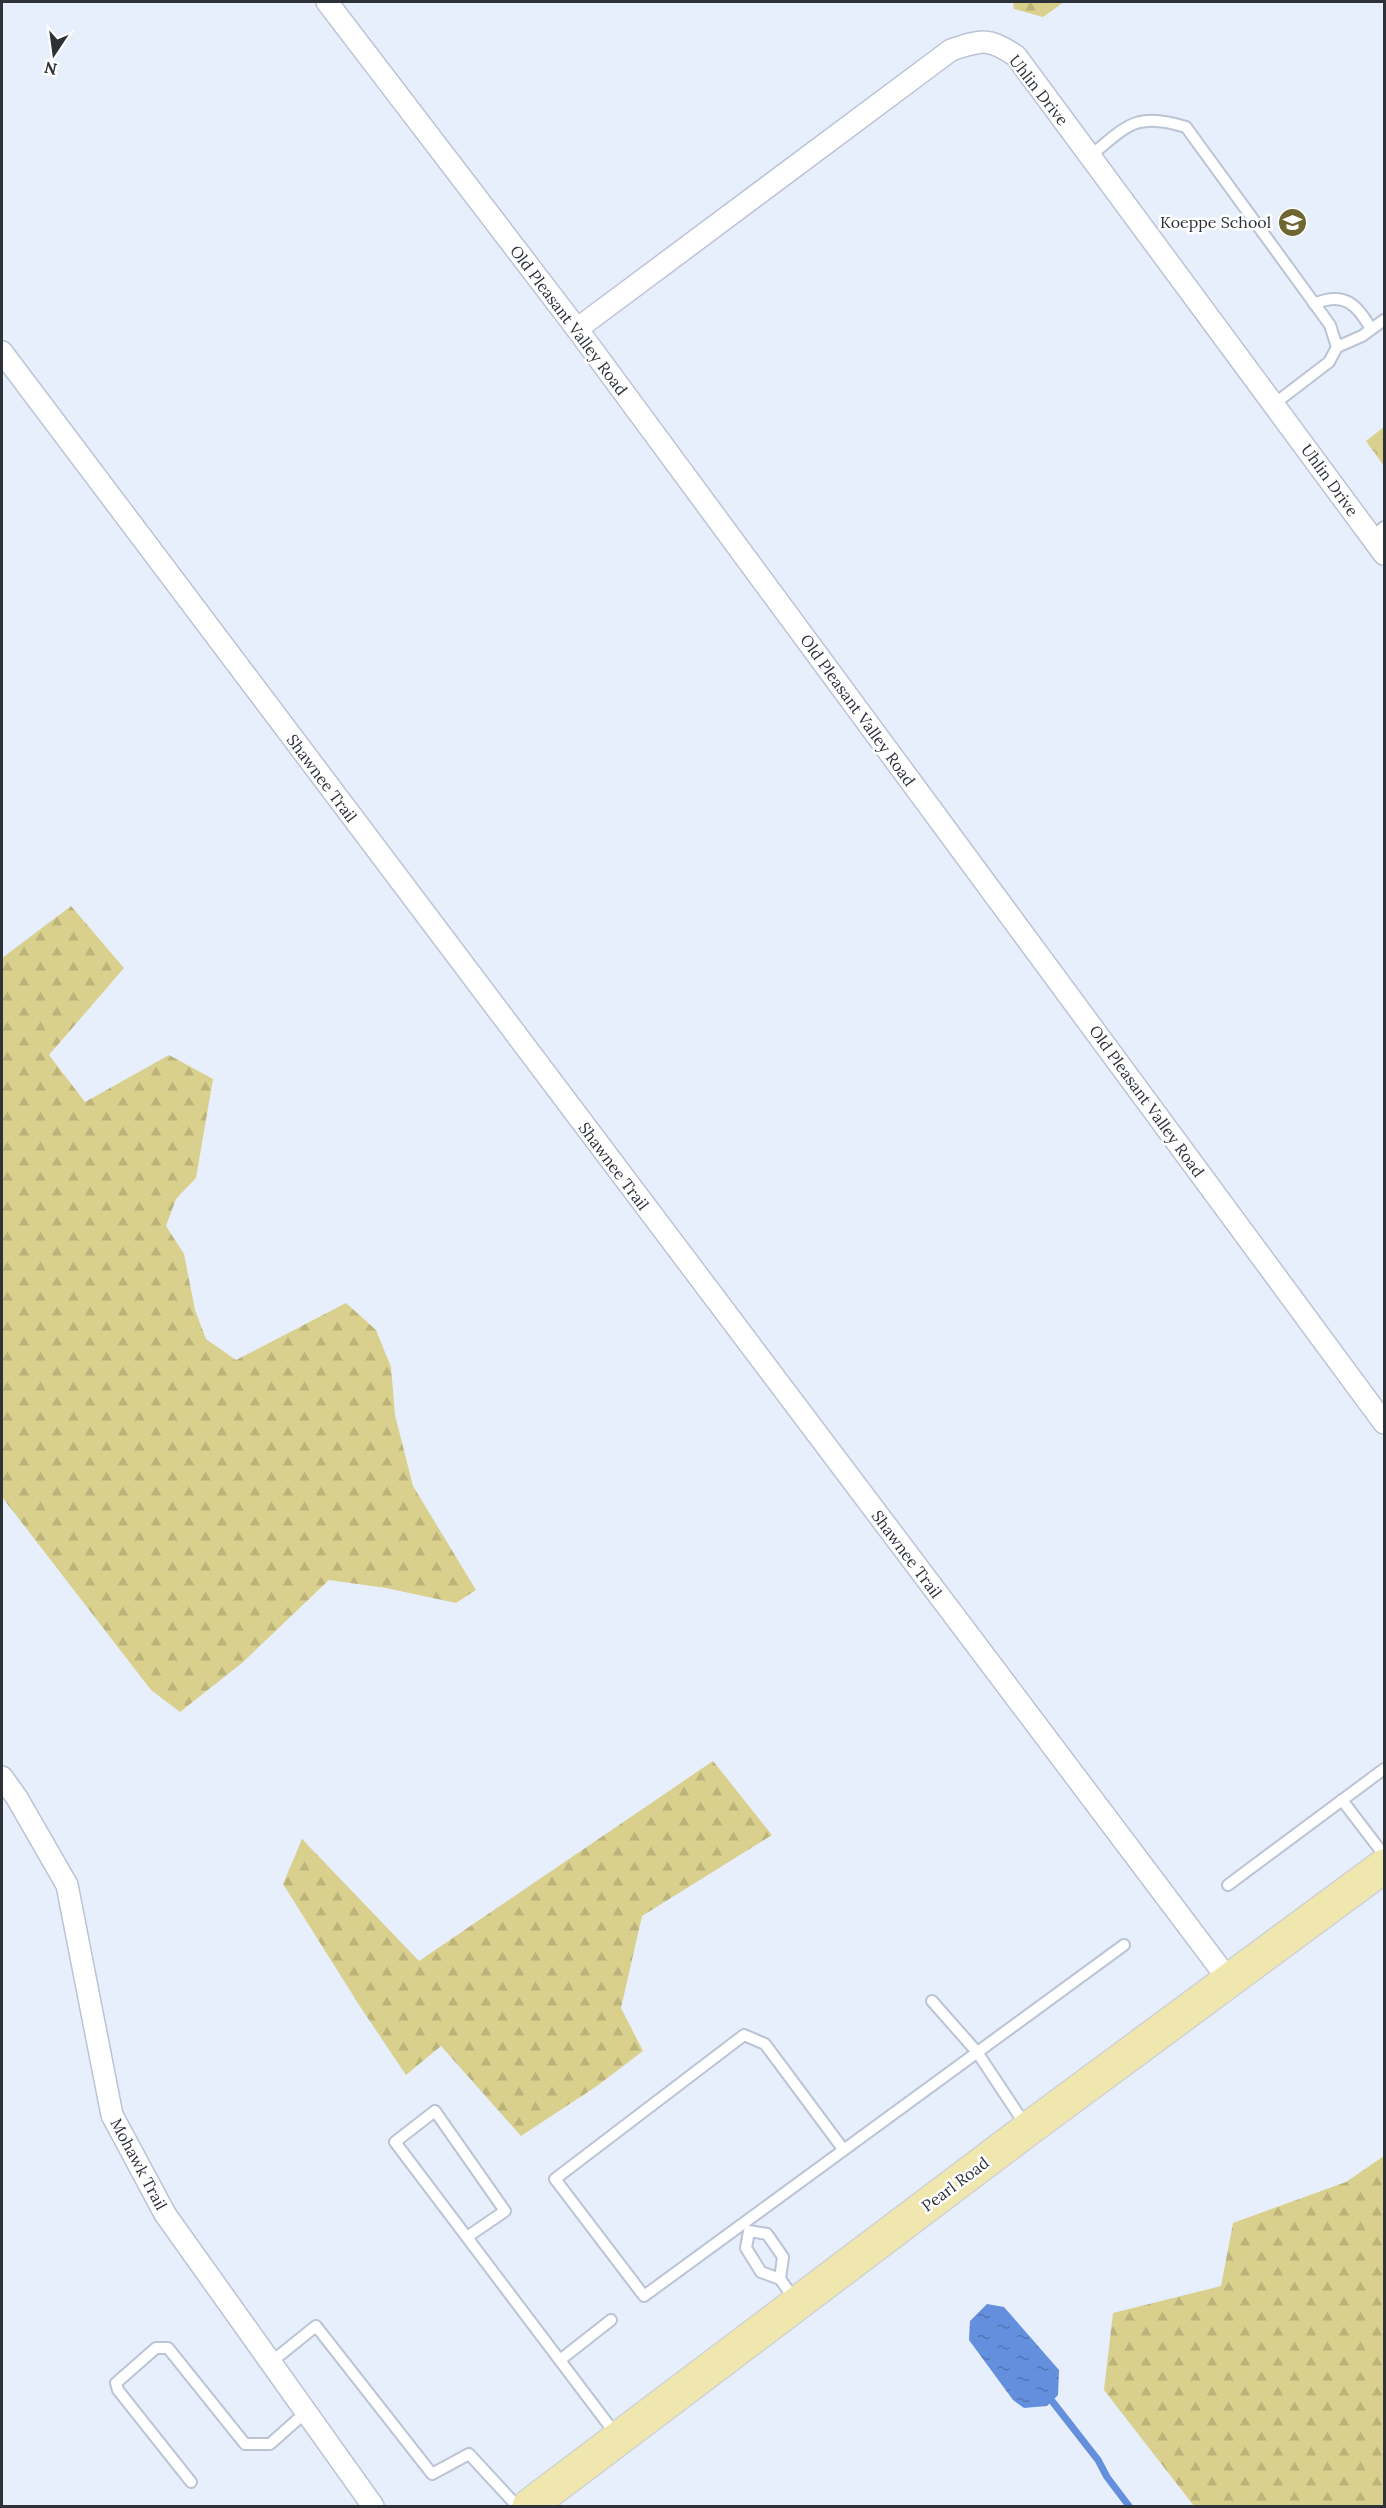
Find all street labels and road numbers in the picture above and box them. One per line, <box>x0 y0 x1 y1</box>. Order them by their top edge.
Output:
street label: Uhlin Drive <box>1005 51 1073 130</box>
street label: Old Pleasant Valley Road <box>506 241 632 399</box>
street label: Uhlin Drive <box>1297 440 1363 520</box>
street label: Old Pleasant Valley Road <box>796 630 920 790</box>
street label: Shawnee Trail <box>283 730 361 826</box>
street label: Old Pleasant Valley Road <box>1085 1021 1209 1181</box>
street label: Shawnee Trail <box>575 1118 653 1214</box>
street label: Shawnee Trail <box>868 1506 946 1602</box>
street label: Mohawk Trail <box>106 2115 172 2213</box>
street label: Pearl Road <box>917 2152 993 2216</box>

